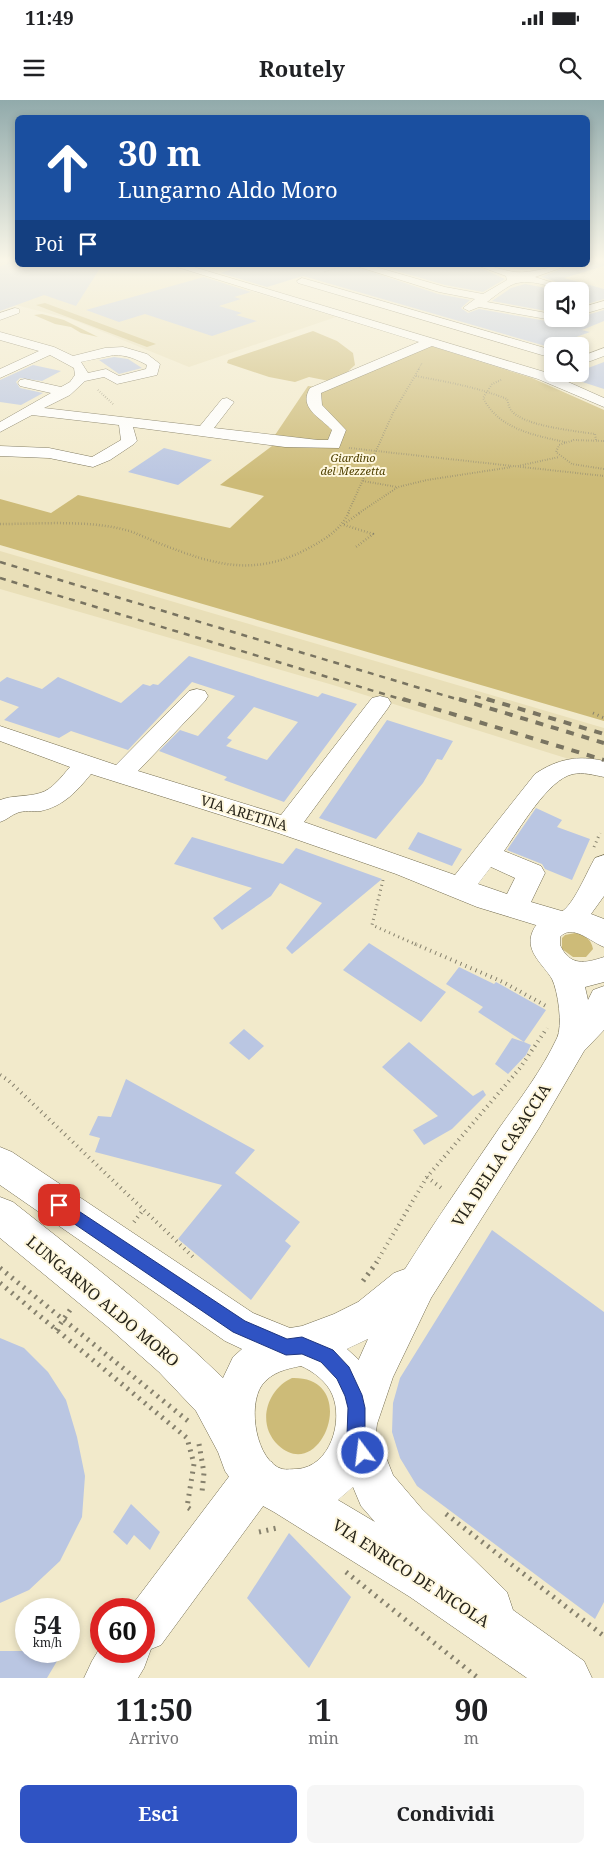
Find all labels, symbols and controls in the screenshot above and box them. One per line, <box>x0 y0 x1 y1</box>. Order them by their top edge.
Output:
text: 11:49 <box>25 5 74 31</box>
text: Routely <box>259 53 345 83</box>
icon: menu <box>20 54 48 82</box>
icon: search <box>556 54 584 82</box>
text: 30 m <box>118 129 201 176</box>
icon: ahead <box>35 135 100 200</box>
text: Lungarno Aldo Moro <box>118 174 338 204</box>
icon: arrive <box>74 230 102 258</box>
text: Poi <box>35 231 64 257</box>
map controls <box>544 282 589 382</box>
button: sound <box>544 282 589 327</box>
button: search <box>544 337 589 382</box>
park label: Giardino del Mezzetta <box>321 450 386 478</box>
street label: VIA ARETINA <box>198 790 290 835</box>
street label: VIA DELLA CASACCIA <box>446 1079 556 1231</box>
pin <box>38 1184 80 1226</box>
icon: arrive <box>45 1191 73 1219</box>
street label: LUNGARNO ALDO MORO <box>22 1231 184 1371</box>
position arrow <box>336 1426 388 1478</box>
street label: VIA ENRICO DE NICOLA <box>328 1514 494 1633</box>
speed limit sign: 60 <box>90 1598 155 1663</box>
text: 54 <box>33 1607 62 1641</box>
text: km/h <box>33 1634 62 1651</box>
text: 11:50 <box>116 1689 193 1730</box>
text: 1 <box>315 1689 332 1730</box>
text: 90 <box>454 1689 488 1730</box>
text: Arrivo <box>129 1727 179 1749</box>
text: min <box>308 1727 339 1749</box>
text: m <box>464 1727 479 1749</box>
button: Esci <box>20 1785 297 1843</box>
button: Condividi <box>307 1785 584 1843</box>

